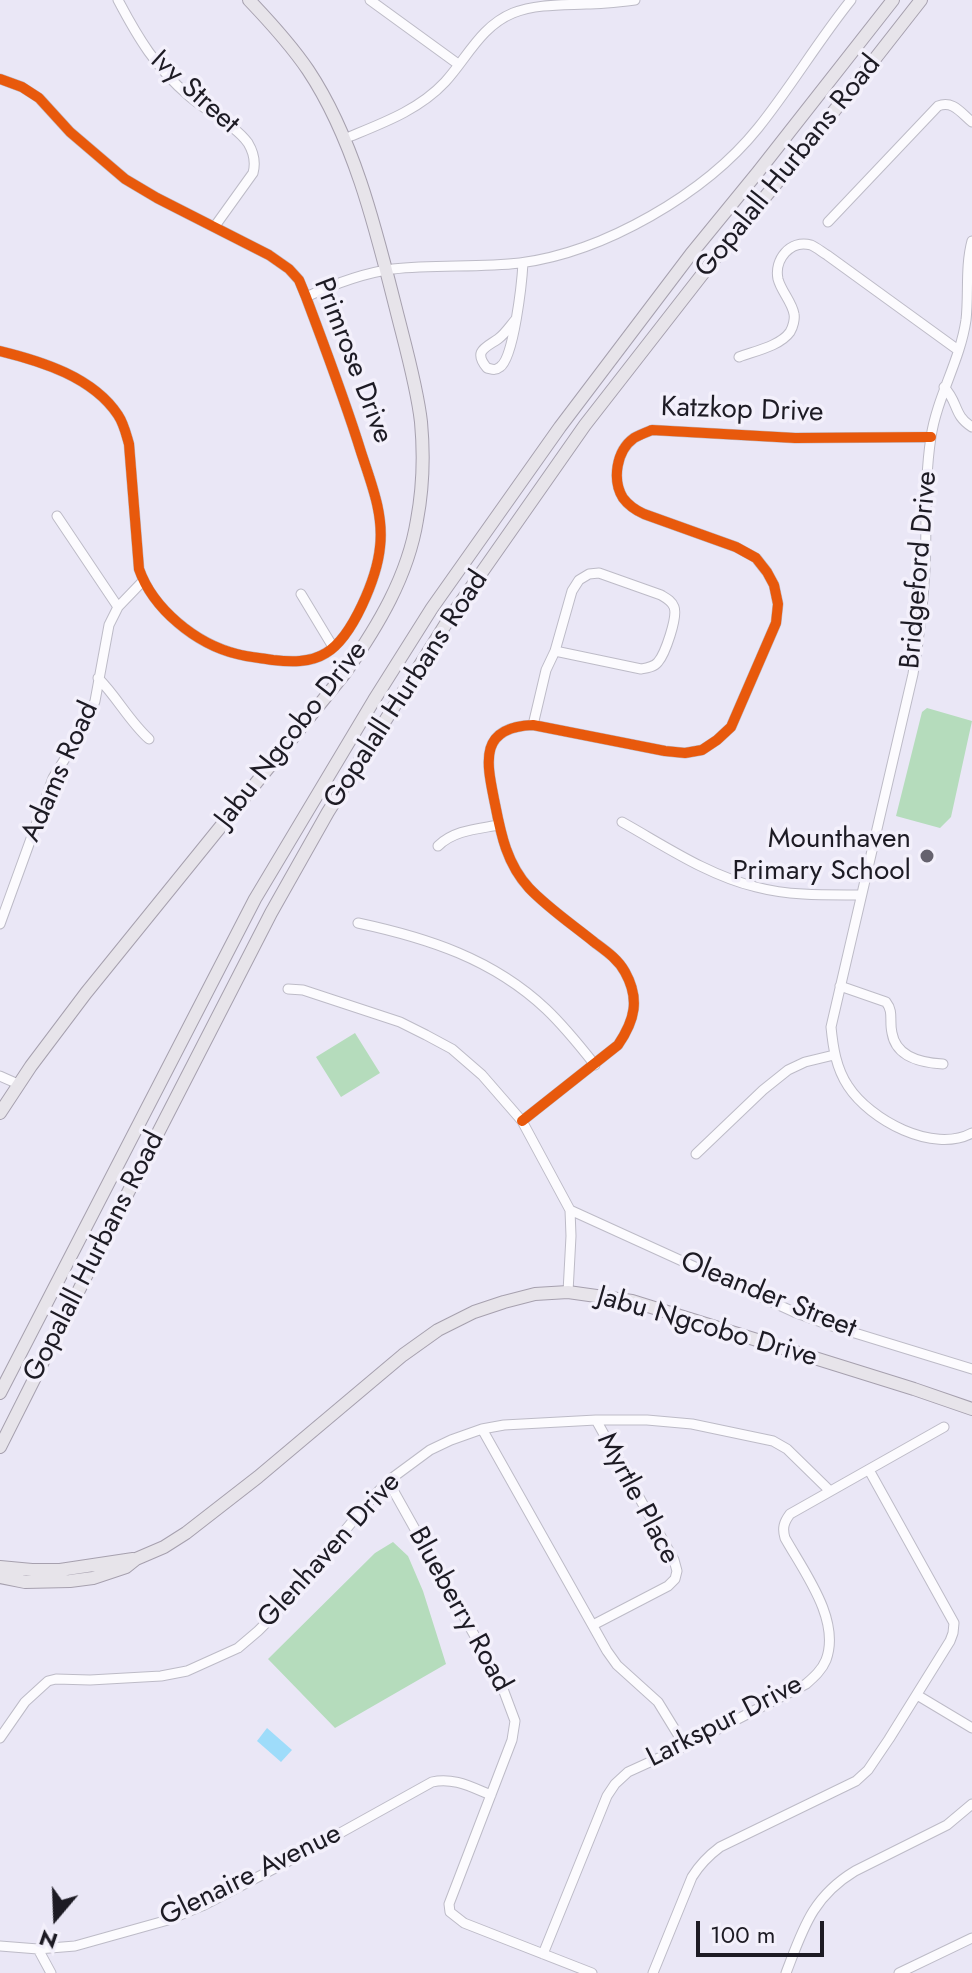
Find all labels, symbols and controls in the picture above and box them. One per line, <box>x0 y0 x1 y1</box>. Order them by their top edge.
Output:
street label: Ivy Street <box>143 45 245 141</box>
street label: Gopalall Hurbans Road <box>689 49 889 285</box>
street label: Primrose Drive <box>305 274 399 448</box>
street label: Katzkop Drive <box>660 391 824 431</box>
street label: Bridgeford Drive <box>895 470 945 670</box>
street label: Gopalall Hurbans Road <box>318 565 496 815</box>
street label: Jabu Ngcobo Drive <box>209 635 375 835</box>
street label: Adams Road <box>15 697 107 847</box>
place label: Mounthaven Primary School <box>732 823 911 889</box>
marker: Mounthaven Primary School <box>918 847 936 865</box>
street label: Gopalall Hurbans Road <box>17 1126 173 1388</box>
street label: Oleander Street <box>675 1246 861 1346</box>
street label: Jabu Ngcobo Drive <box>593 1281 821 1375</box>
street label: Myrtle Place <box>588 1428 686 1570</box>
street label: Glenhaven Drive <box>252 1467 408 1635</box>
street label: Blueberry Road <box>400 1522 518 1698</box>
street label: Larkspur Drive <box>642 1668 808 1776</box>
street label: Glenaire Avenue <box>155 1818 347 1934</box>
north arrow <box>16 1877 96 1957</box>
scale bar <box>700 1905 828 1955</box>
text: 100 m <box>710 1917 776 1952</box>
text: N <box>35 1922 62 1958</box>

